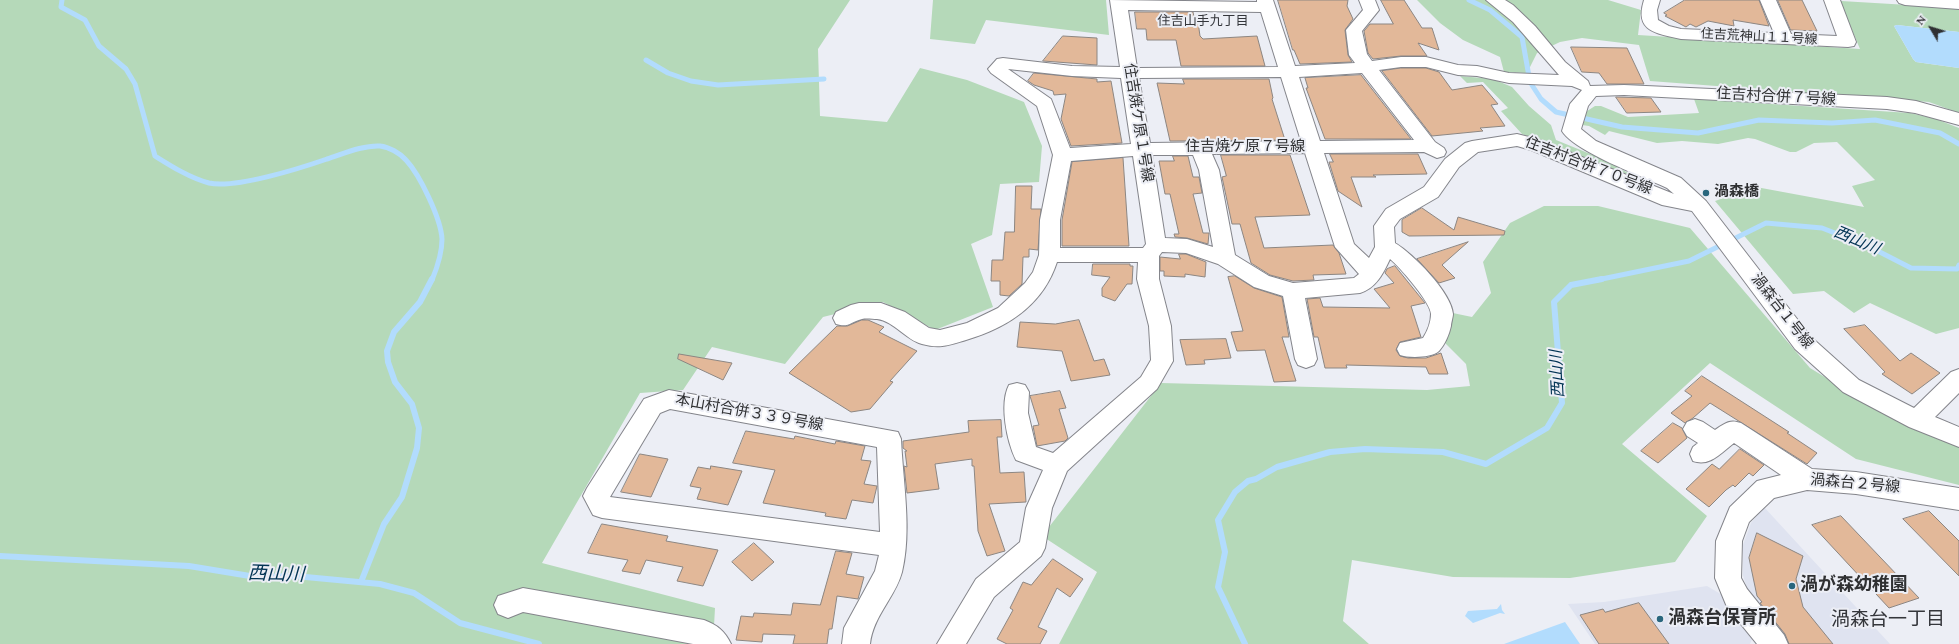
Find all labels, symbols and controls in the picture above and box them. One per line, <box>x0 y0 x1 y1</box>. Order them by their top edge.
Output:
north arrow <box>1911 8 1951 48</box>
text: N <box>1912 12 1931 29</box>
district label: 住吉山手九丁目 <box>1158 14 1248 30</box>
street label: 住吉荒神山１１号線 <box>1700 27 1818 49</box>
street label: 住吉焼ケ原１号線 <box>1119 62 1155 184</box>
street label: 住吉村合併７号線 <box>1716 86 1836 110</box>
street label: 住吉村合併７０号線 <box>1522 134 1654 200</box>
street label: 住吉焼ケ原７号線 <box>1185 139 1305 157</box>
place label: 渦森橋 <box>1714 184 1759 202</box>
marker: 渦森橋 <box>1701 188 1711 198</box>
water label: 西山川 <box>1830 224 1882 260</box>
street label: 渦森台１号線 <box>1746 271 1816 353</box>
water label: 西山川 <box>1548 350 1570 398</box>
street label: 本山村合併３３９号線 <box>674 392 824 436</box>
street label: 渦森台２号線 <box>1809 472 1901 498</box>
water label: 西山川 <box>247 564 305 588</box>
place label: 渦が森幼稚園 <box>1800 575 1908 597</box>
marker: 渦が森幼稚園 <box>1787 581 1797 591</box>
place label: 渦森台保育所 <box>1668 608 1776 630</box>
district label: 渦森台一丁目 <box>1831 610 1945 632</box>
marker: 渦森台保育所 <box>1655 614 1665 624</box>

